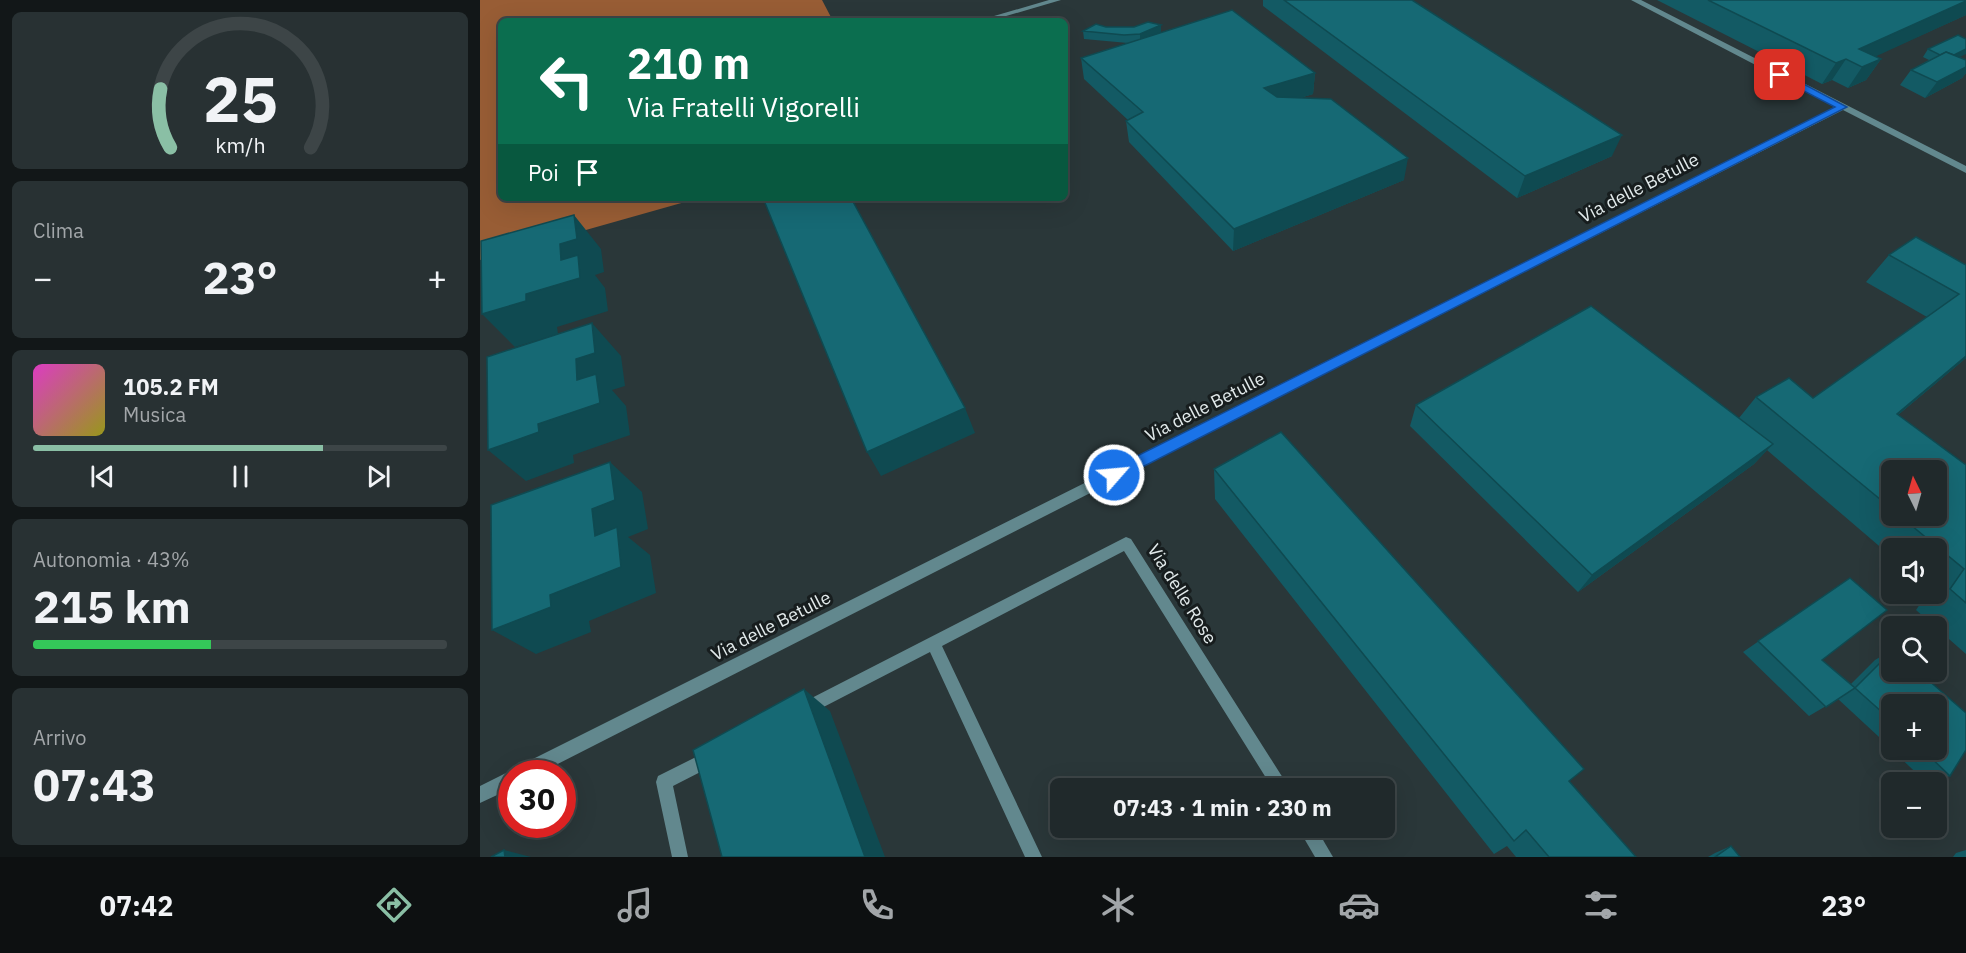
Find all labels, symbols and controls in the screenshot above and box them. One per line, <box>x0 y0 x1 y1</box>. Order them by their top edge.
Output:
text: 210 m <box>627 36 750 91</box>
icon: left <box>528 42 606 120</box>
pin <box>1754 49 1805 100</box>
text: 25 <box>203 58 277 139</box>
icon: arrive <box>1763 58 1796 91</box>
text: Via Fratelli Vigorelli <box>627 89 860 124</box>
text: km/h <box>215 131 265 159</box>
street label: Via delle Betulle <box>1575 147 1703 228</box>
icon: arrive <box>571 156 604 189</box>
text: Poi <box>528 158 559 187</box>
text: Clima <box>33 217 84 244</box>
text: 23° <box>202 248 278 306</box>
text: − <box>33 256 53 299</box>
text: + <box>427 256 447 299</box>
street label: Via delle Betulle <box>1141 366 1269 447</box>
text: 105.2 FM <box>123 372 219 401</box>
text: Musica <box>123 401 186 428</box>
position arrow <box>1082 443 1146 507</box>
icon: previous <box>86 460 119 493</box>
icon: pause <box>224 460 257 493</box>
icon: next <box>362 460 395 493</box>
north arrow <box>1881 460 1947 526</box>
map controls <box>1881 460 1947 838</box>
button: sound <box>1881 538 1947 604</box>
street label: Via delle Rose <box>1143 540 1222 648</box>
text: Autonomia · 43% <box>33 546 190 573</box>
text: 215 km <box>33 577 191 635</box>
street label: Via delle Betulle <box>707 585 835 666</box>
button: search <box>1881 616 1947 682</box>
button: + <box>1881 694 1947 760</box>
text: Arrivo <box>33 724 86 751</box>
text: 07:43 <box>33 755 156 813</box>
speed limit sign: 30 <box>498 760 576 838</box>
button: − <box>1881 772 1947 838</box>
text: 07:43 · 1 min · 230 m <box>1113 793 1332 822</box>
icon: directions <box>373 884 415 926</box>
icon: music <box>614 884 656 926</box>
icon: phone <box>856 884 898 926</box>
icon: climate <box>1097 884 1139 926</box>
icon: car <box>1338 884 1380 926</box>
icon: filters <box>1580 884 1622 926</box>
text: 07:42 <box>100 888 173 923</box>
text: 23° <box>1821 888 1866 923</box>

